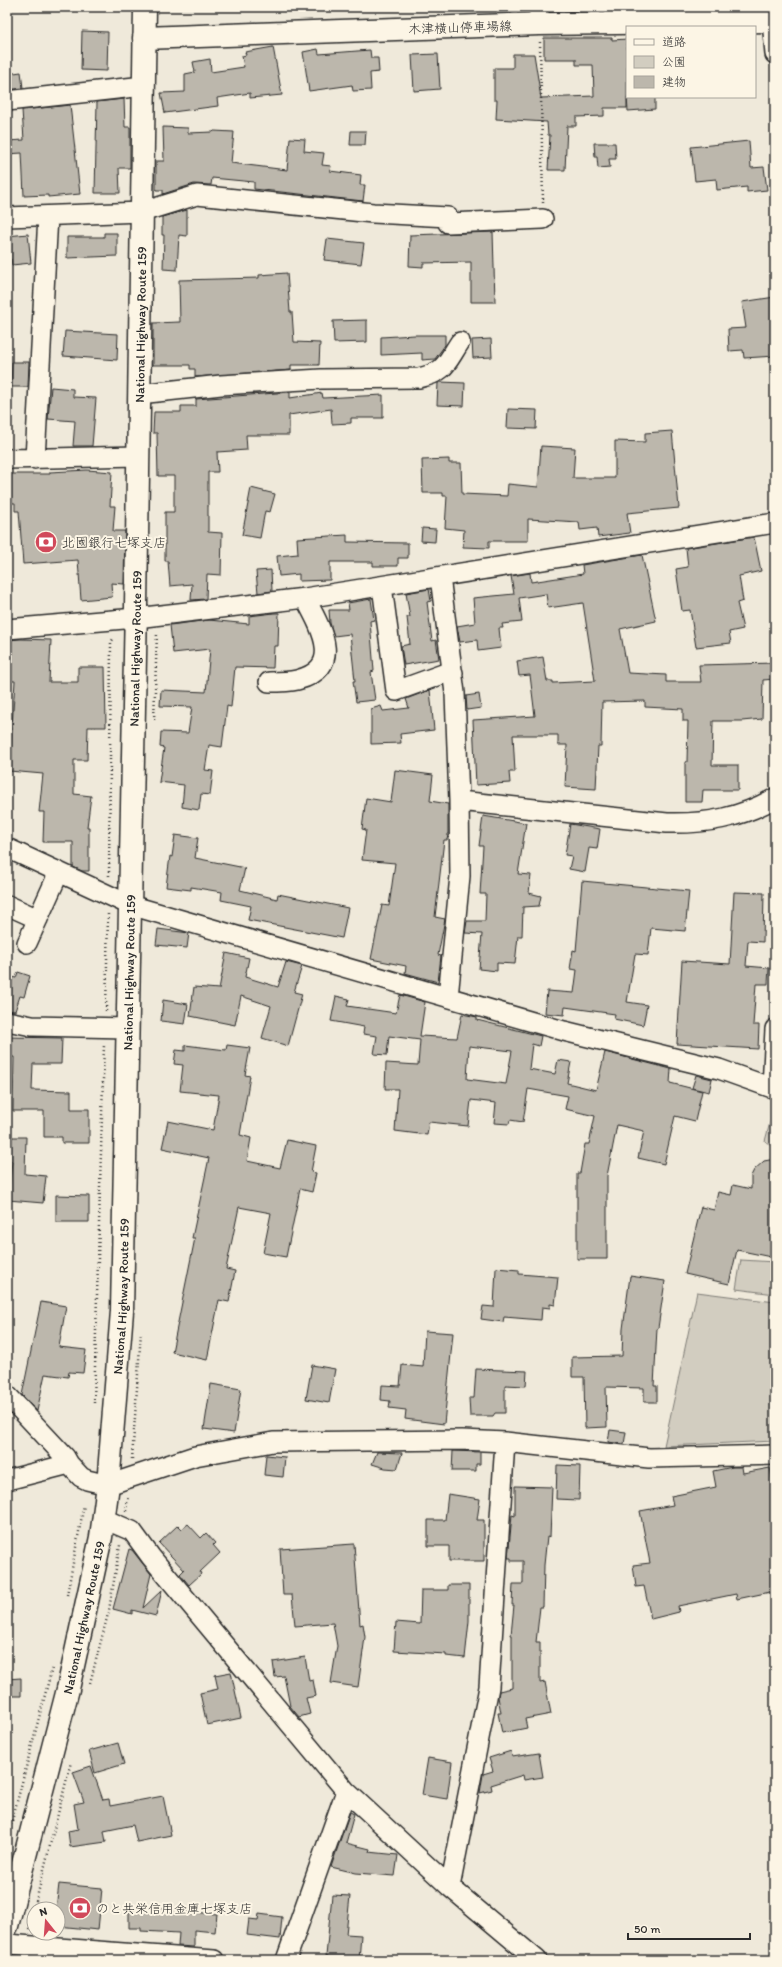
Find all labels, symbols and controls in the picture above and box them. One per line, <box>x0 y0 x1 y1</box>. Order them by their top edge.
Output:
street label: 木津横山停車場線 <box>408 18 513 37</box>
legend <box>626 26 756 98</box>
text: 道路 <box>662 35 686 49</box>
text: 公園 <box>662 55 686 69</box>
text: 建物 <box>662 75 686 89</box>
street label: National Highway Route 159 <box>132 246 149 403</box>
bank icon: 北國銀行七塚支店 <box>33 529 59 555</box>
place label: 北國銀行七塚支店 <box>62 535 166 550</box>
street label: National Highway Route 159 <box>127 570 145 727</box>
street label: National Highway Route 159 <box>120 894 138 1051</box>
street label: National Highway Route 159 <box>110 1218 132 1375</box>
street label: National Highway Route 159 <box>60 1539 108 1696</box>
bank icon: のと共栄信用金庫七塚支店 <box>67 1895 93 1921</box>
north arrow <box>26 1901 66 1941</box>
place label: のと共栄信用金庫七塚支店 <box>96 1901 252 1916</box>
text: N <box>38 1905 49 1919</box>
scale bar <box>628 1915 750 1941</box>
text: 50 m <box>634 1922 660 1936</box>

